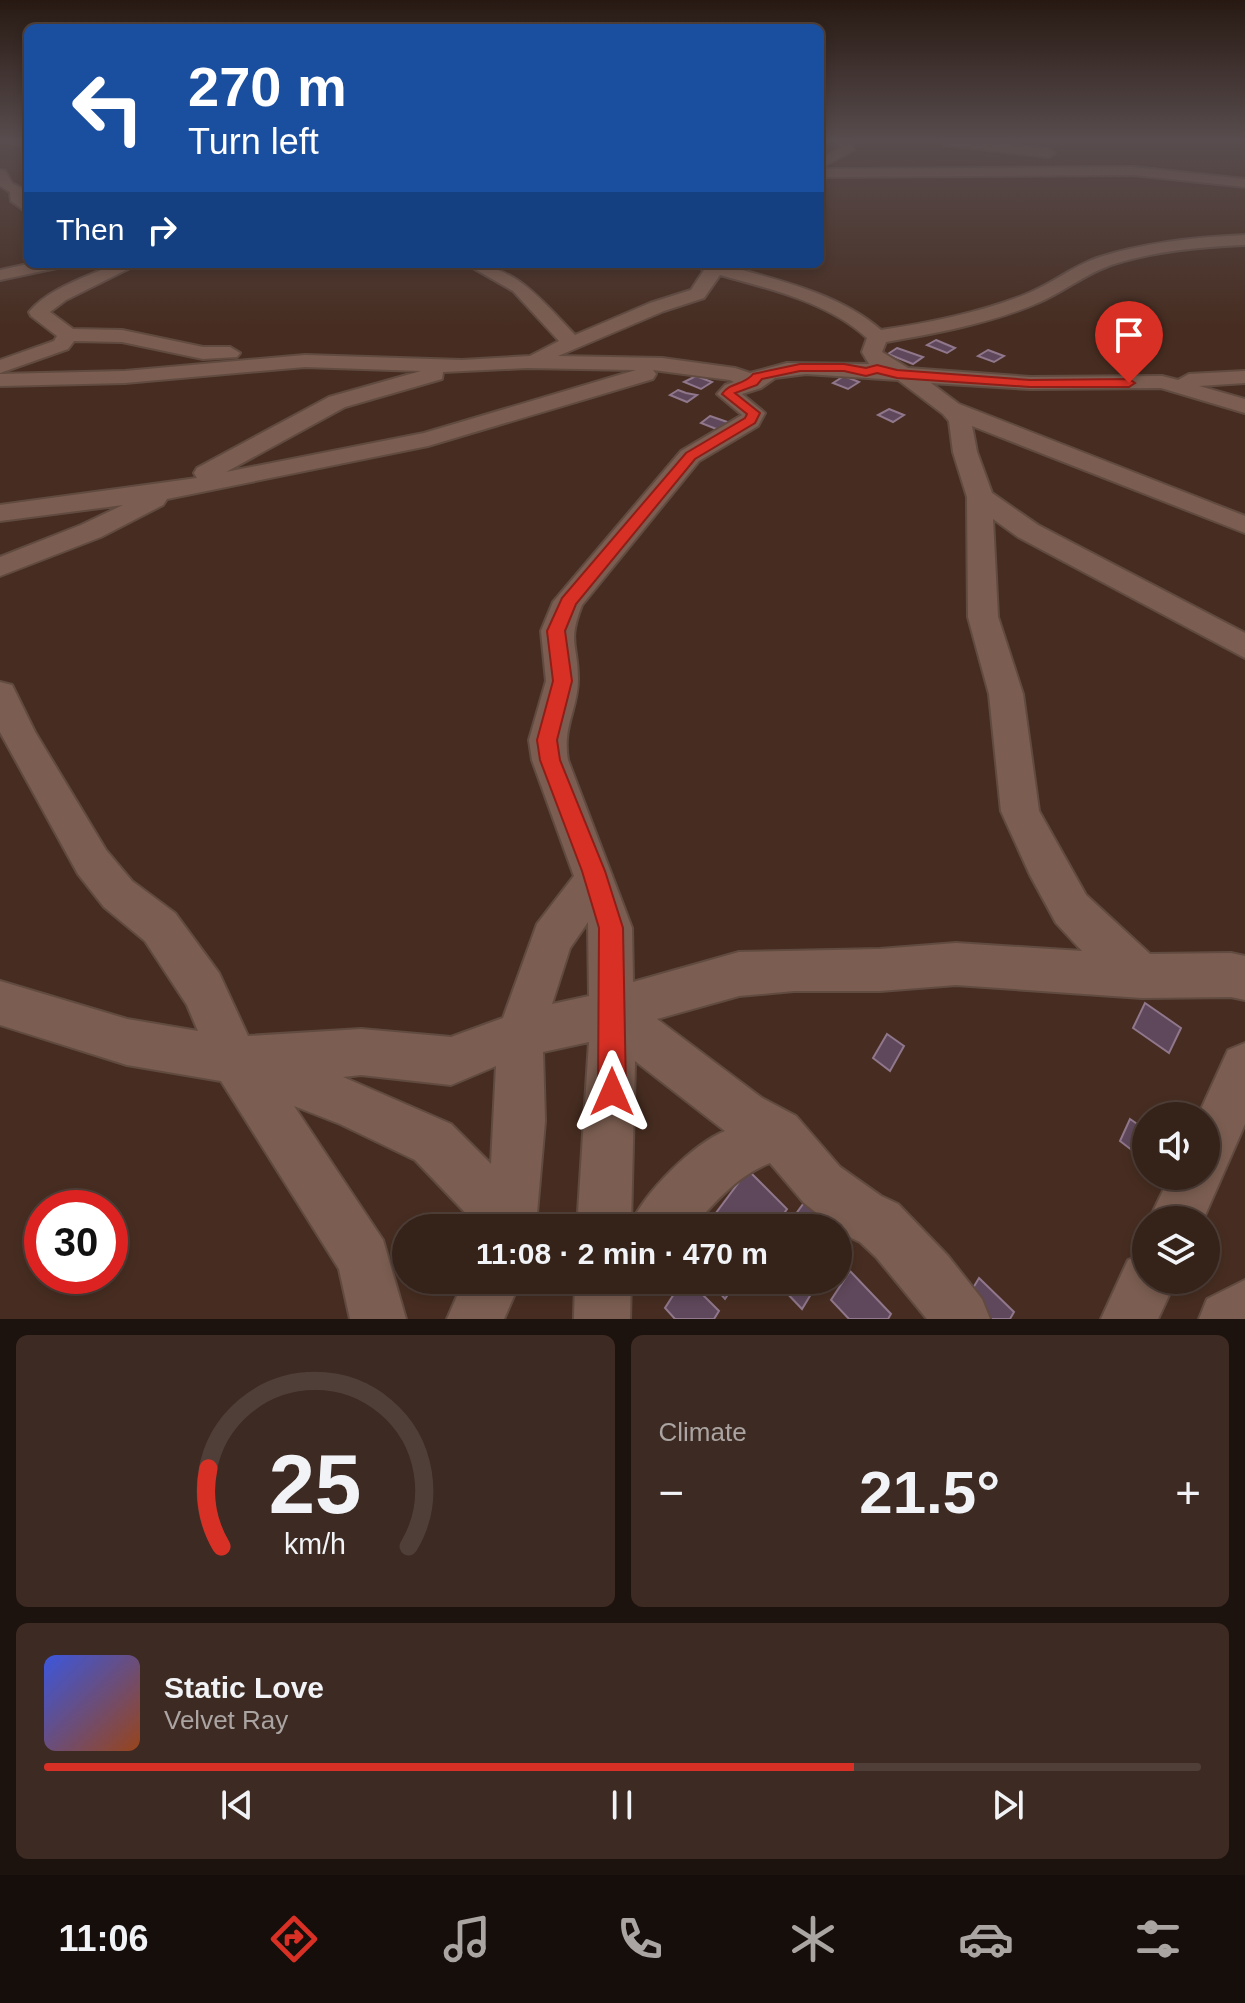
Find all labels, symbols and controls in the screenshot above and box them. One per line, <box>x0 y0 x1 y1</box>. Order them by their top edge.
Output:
text: 270 m <box>188 55 347 118</box>
icon: left <box>56 56 160 160</box>
text: Turn left <box>188 121 319 162</box>
icon: right <box>140 208 184 252</box>
text: Then <box>56 213 124 246</box>
pin <box>1095 301 1163 383</box>
icon: arrive <box>1107 313 1151 357</box>
position arrow <box>570 1050 654 1134</box>
map controls <box>1132 1102 1220 1294</box>
button: sound <box>1132 1102 1220 1190</box>
speed limit sign: 30 <box>24 1190 128 1294</box>
button: layers <box>1132 1206 1220 1294</box>
text: 11:08 · 2 min · 470 m <box>476 1237 768 1270</box>
text: Climate <box>659 1417 747 1447</box>
text: 25 <box>269 1438 362 1531</box>
text: 21.5° <box>859 1459 1000 1526</box>
text: − <box>659 1468 684 1517</box>
text: + <box>1175 1468 1201 1517</box>
text: km/h <box>284 1528 346 1560</box>
text: Static Love <box>164 1671 324 1704</box>
text: Velvet Ray <box>164 1705 288 1735</box>
icon: previous <box>215 1783 259 1827</box>
icon: pause <box>600 1783 644 1827</box>
icon: next <box>986 1783 1030 1827</box>
icon: directions <box>266 1911 322 1967</box>
icon: music <box>439 1911 495 1967</box>
icon: phone <box>612 1911 668 1967</box>
icon: climate <box>785 1911 841 1967</box>
icon: car <box>958 1911 1014 1967</box>
icon: filters <box>1130 1911 1186 1967</box>
text: 11:06 <box>58 1918 149 1959</box>

